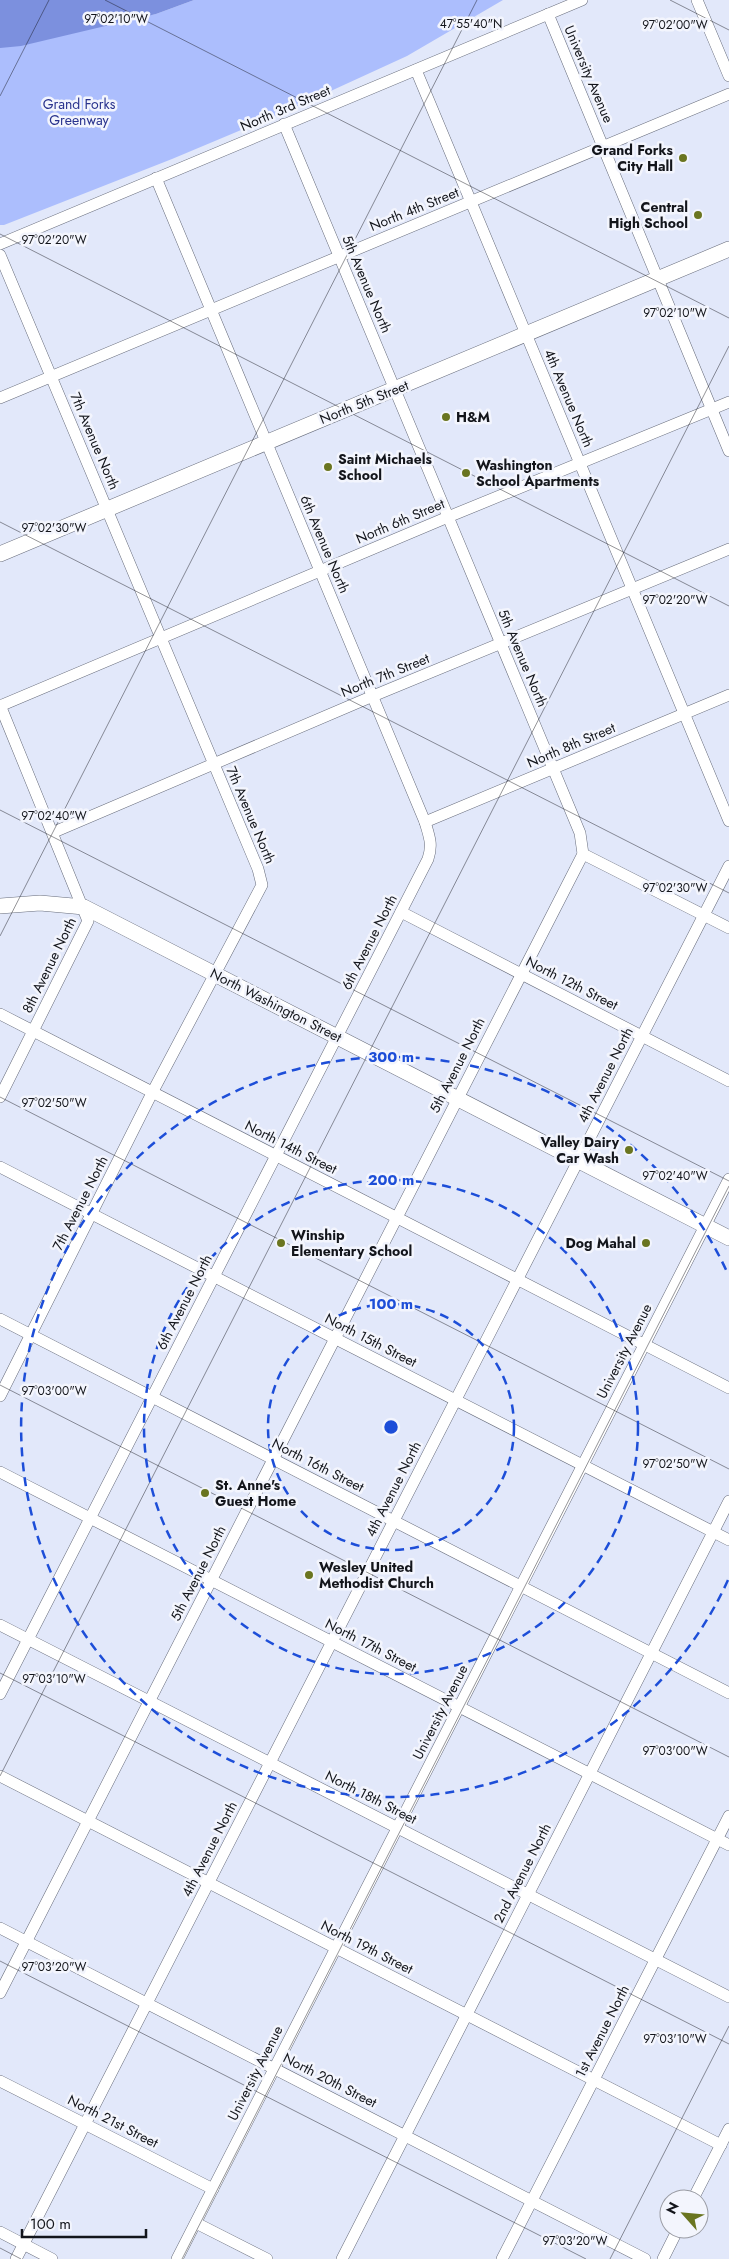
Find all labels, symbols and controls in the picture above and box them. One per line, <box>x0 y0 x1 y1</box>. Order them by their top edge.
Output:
text: 97°02'10"W <box>84 10 148 28</box>
text: 47°55'40"N <box>440 15 502 33</box>
text: 97°02'00"W <box>642 16 708 34</box>
street label: University Avenue <box>559 22 619 126</box>
street label: North 3rd Street <box>237 80 334 136</box>
park label: Grand Forks Greenway <box>43 94 116 130</box>
place label: Grand Forks City Hall <box>592 140 674 176</box>
marker: Grand Forks City Hall <box>677 152 689 164</box>
street label: North 4th Street <box>366 182 462 236</box>
place label: Central High School <box>608 197 688 233</box>
marker: Central High School <box>692 209 704 221</box>
text: 97°02'20"W <box>21 231 87 249</box>
street label: 5th Avenue North <box>337 232 397 336</box>
text: 97°02'10"W <box>643 304 707 322</box>
street label: 4th Avenue North <box>539 346 599 450</box>
street label: North 5th Street <box>316 375 412 429</box>
street label: 7th Avenue North <box>65 389 125 493</box>
place label: H&M <box>456 407 490 427</box>
marker: H&M <box>440 411 452 423</box>
place label: Saint Michaels School <box>338 449 432 485</box>
place label: Washington School Apartments <box>476 455 600 491</box>
marker: Saint Michaels School <box>322 461 334 473</box>
marker: Washington School Apartments <box>460 467 472 479</box>
street label: 6th Avenue North <box>295 492 355 596</box>
street label: North 6th Street <box>353 493 448 549</box>
text: 97°02'30"W <box>22 519 87 537</box>
text: 97°02'20"W <box>642 591 708 609</box>
street label: 5th Avenue North <box>493 606 553 710</box>
street label: North 7th Street <box>338 648 433 702</box>
street label: North 8th Street <box>524 717 619 773</box>
street label: 7th Avenue North <box>221 763 281 867</box>
text: 97°02'40"W <box>21 807 87 825</box>
text: 97°02'30"W <box>643 879 708 897</box>
street label: 6th Avenue North <box>336 891 402 993</box>
street label: 8th Avenue North <box>17 914 81 1016</box>
street label: North 12th Street <box>523 951 622 1015</box>
street label: North Washington Street <box>207 963 346 1047</box>
street label: 5th Avenue North <box>424 1014 490 1116</box>
street label: 4th Avenue North <box>572 1024 638 1126</box>
text: 300 m <box>368 1046 414 1068</box>
text: 97°02'50"W <box>21 1094 87 1112</box>
street label: North 14th Street <box>241 1115 341 1179</box>
place label: Valley Dairy Car Wash <box>540 1132 620 1168</box>
marker: Valley Dairy Car Wash <box>623 1144 635 1156</box>
street label: 7th Avenue North <box>47 1152 113 1254</box>
text: 97°02'40"W <box>642 1167 708 1185</box>
text: 200 m <box>368 1169 414 1191</box>
place label: Winship Elementary School <box>291 1225 412 1261</box>
place label: Dog Mahal <box>565 1233 636 1253</box>
marker: Winship Elementary School <box>275 1237 287 1249</box>
marker: Dog Mahal <box>640 1237 652 1249</box>
street label: 6th Avenue North <box>151 1251 217 1353</box>
text: 100 m <box>369 1293 413 1315</box>
street label: University Avenue <box>591 1300 657 1402</box>
street label: North 15th Street <box>322 1308 421 1372</box>
text: 97°03'00"W <box>21 1382 87 1400</box>
centre of rings <box>382 1418 400 1436</box>
street label: North 16th Street <box>269 1433 368 1497</box>
street label: 4th Avenue North <box>360 1438 426 1540</box>
text: 97°02'50"W <box>642 1455 708 1473</box>
place label: St. Anne's Guest Home <box>215 1475 296 1511</box>
marker: St. Anne's Guest Home <box>199 1487 211 1499</box>
street label: 5th Avenue North <box>165 1522 231 1624</box>
place label: Wesley United Methodist Church <box>319 1557 434 1593</box>
marker: Wesley United Methodist Church <box>303 1569 315 1581</box>
street label: North 17th Street <box>322 1613 421 1677</box>
street label: University Avenue <box>407 1661 473 1763</box>
text: 97°03'10"W <box>22 1670 86 1688</box>
text: 97°03'00"W <box>642 1742 708 1760</box>
street label: North 18th Street <box>322 1765 421 1829</box>
street label: 4th Avenue North <box>176 1798 242 1900</box>
street label: 2nd Avenue North <box>488 1820 556 1926</box>
street label: North 19th Street <box>318 1915 417 1979</box>
text: 97°03'20"W <box>22 1958 87 1976</box>
street label: 1st Avenue North <box>570 1981 634 2081</box>
street label: University Avenue <box>222 2022 288 2124</box>
text: 97°03'10"W <box>643 2030 707 2048</box>
street label: North 20th Street <box>280 2048 381 2113</box>
street label: North 21st Street <box>64 2090 162 2153</box>
north arrow <box>659 2189 709 2239</box>
text: N <box>661 2199 684 2218</box>
scale bar <box>22 2206 146 2238</box>
text: 100 m <box>30 2213 71 2235</box>
text: 97°03'20"W <box>543 2232 608 2250</box>

